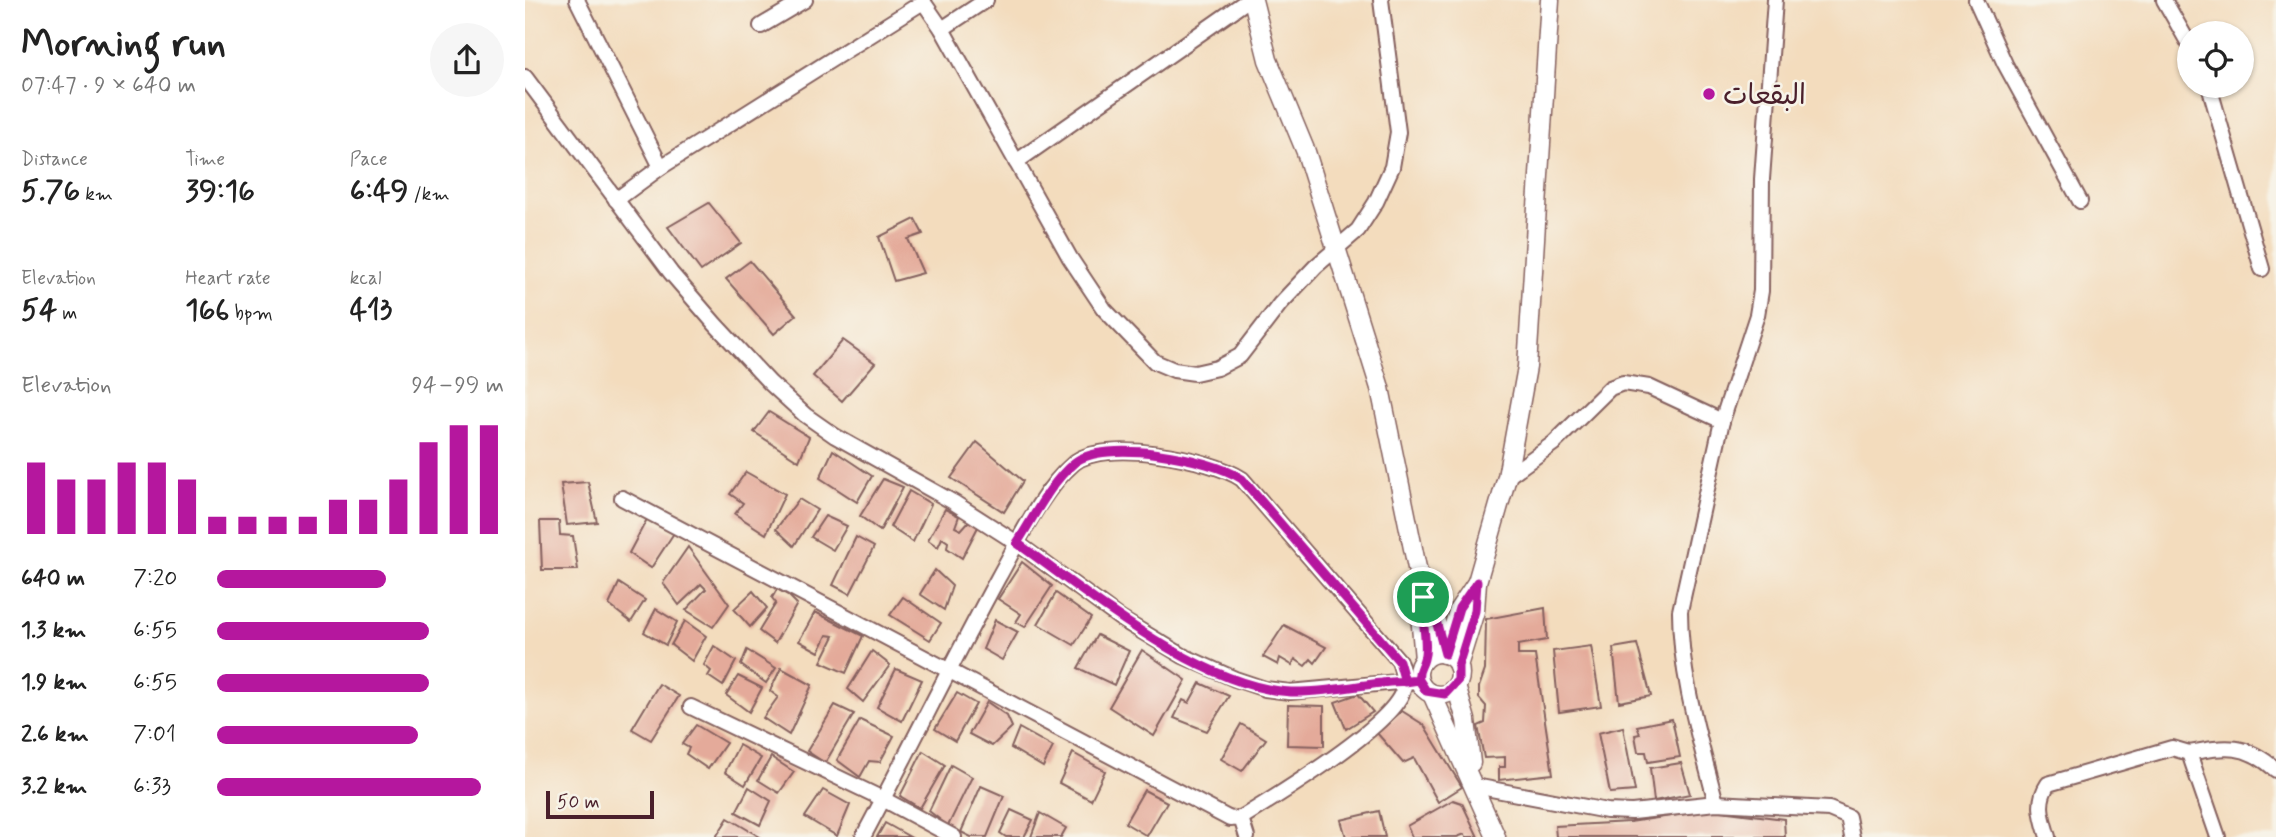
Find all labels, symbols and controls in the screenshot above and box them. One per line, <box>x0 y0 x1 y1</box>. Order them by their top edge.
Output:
text: Morning run <box>21 20 226 69</box>
map controls <box>2177 21 2254 98</box>
button: locate <box>2177 21 2254 98</box>
button: share <box>430 23 504 97</box>
text: 07:47 · 9 × 640 m <box>21 71 196 101</box>
place label: البقعات <box>1723 78 1806 115</box>
marker: البقعات <box>1701 86 1717 102</box>
text: Distance <box>21 147 88 172</box>
text: Time <box>185 147 225 172</box>
text: Pace <box>350 147 387 172</box>
text: 5.76 <box>21 172 80 211</box>
text: 39:16 <box>185 172 255 211</box>
text: 6:49 <box>350 172 408 211</box>
text: km <box>80 182 113 207</box>
text: /km <box>408 182 450 207</box>
text: Elevation <box>21 266 96 291</box>
text: Heart rate <box>185 266 271 291</box>
text: kcal <box>350 266 382 291</box>
text: 54 <box>21 291 57 330</box>
text: 166 <box>185 291 229 330</box>
text: 413 <box>350 291 392 330</box>
text: m <box>57 301 77 326</box>
text: bpm <box>229 301 273 326</box>
text: Elevation <box>21 371 112 401</box>
text: 94–99 m <box>412 371 504 401</box>
text: 640 m <box>21 564 85 594</box>
text: 7:20 <box>133 564 178 594</box>
pin <box>1393 567 1453 627</box>
icon: arrive <box>1404 578 1442 616</box>
text: 1.3 km <box>21 616 86 646</box>
text: 6:55 <box>133 616 177 646</box>
text: 1.9 km <box>21 668 87 698</box>
text: 6:55 <box>133 668 177 698</box>
text: 2.6 km <box>21 720 89 750</box>
text: 7:01 <box>133 720 176 750</box>
text: 3.2 km <box>21 772 87 802</box>
text: 6:33 <box>133 772 171 802</box>
scale bar <box>546 788 655 820</box>
text: 50 m <box>557 790 600 815</box>

